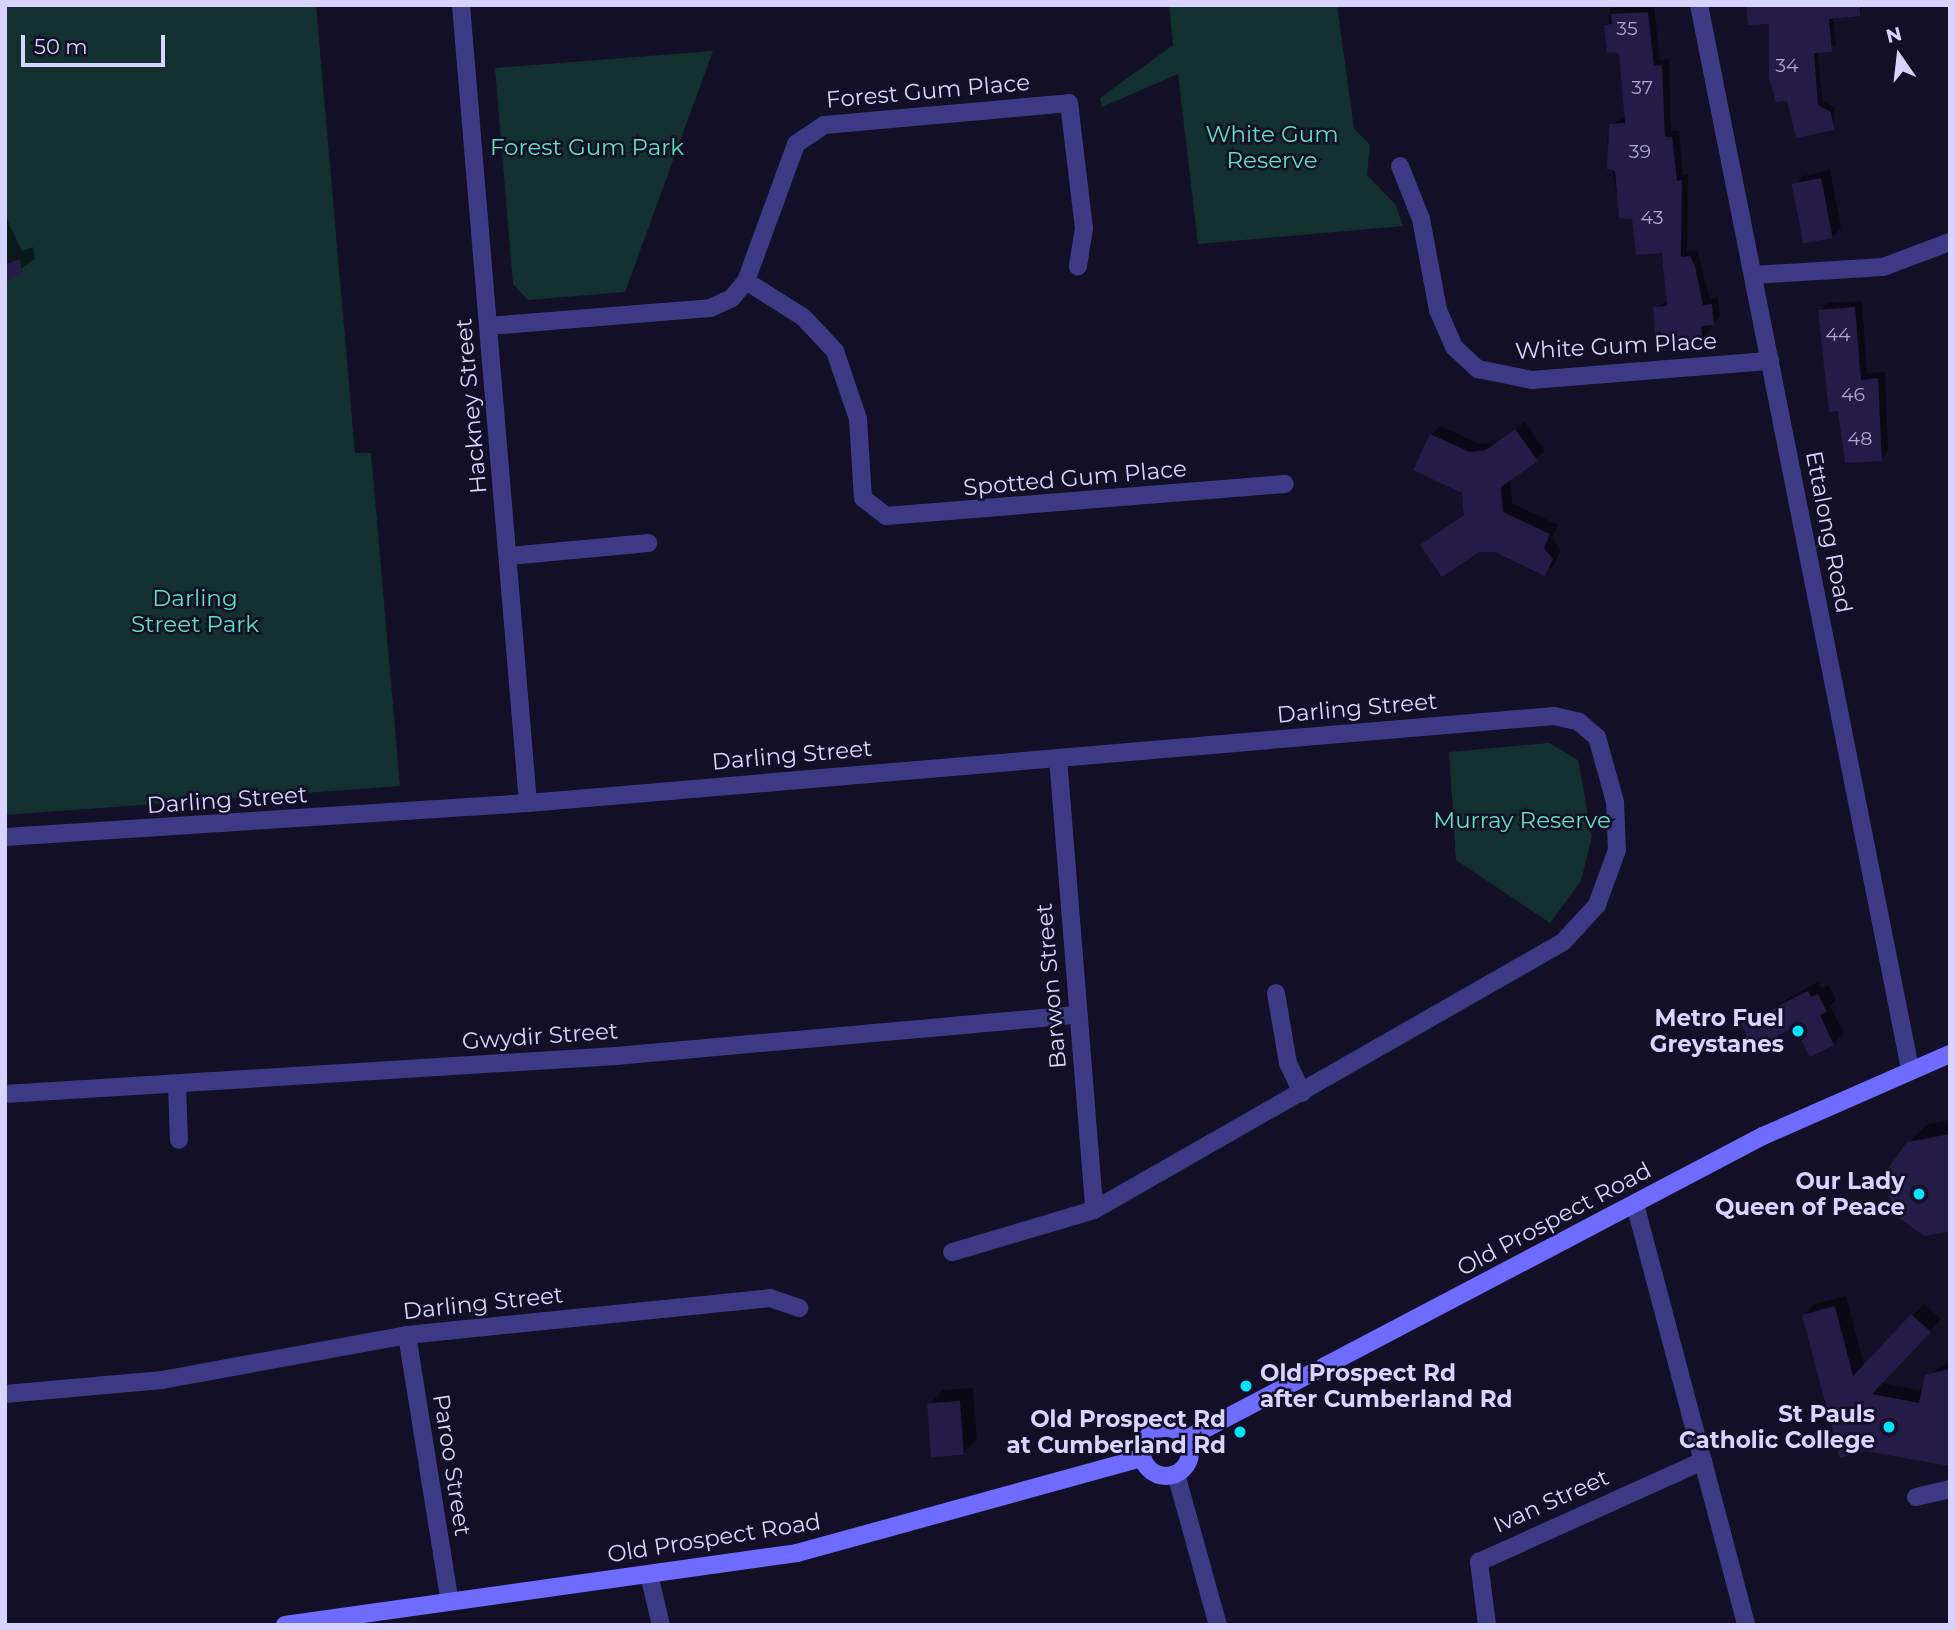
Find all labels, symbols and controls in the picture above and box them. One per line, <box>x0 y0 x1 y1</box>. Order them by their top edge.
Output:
house number: 35 <box>1616 18 1638 40</box>
scale bar <box>24 21 168 65</box>
north arrow <box>1864 21 1934 91</box>
text: N <box>1884 22 1904 48</box>
text: 50 m <box>34 34 88 59</box>
house number: 34 <box>1775 55 1799 77</box>
street label: Forest Gum Place <box>825 68 1031 114</box>
house number: 37 <box>1631 77 1653 99</box>
park label: White Gum Reserve <box>1205 120 1339 174</box>
park label: Forest Gum Park <box>490 133 684 161</box>
house number: 39 <box>1629 141 1651 163</box>
house number: 43 <box>1641 207 1663 229</box>
street label: Hackney Street <box>450 317 492 495</box>
house number: 44 <box>1825 324 1851 346</box>
street label: White Gum Place <box>1514 327 1718 365</box>
house number: 46 <box>1841 384 1865 406</box>
house number: 48 <box>1848 428 1872 450</box>
street label: Ettalong Road <box>1800 449 1858 615</box>
street label: Spotted Gum Place <box>962 454 1188 502</box>
park label: Darling Street Park <box>131 584 259 638</box>
street label: Darling Street <box>1276 687 1438 729</box>
street label: Darling Street <box>711 734 873 776</box>
street label: Darling Street <box>146 781 308 819</box>
park label: Murray Reserve <box>1433 806 1611 834</box>
street label: Barwon Street <box>1030 902 1072 1070</box>
place label: Metro Fuel Greystanes <box>1650 1004 1784 1058</box>
street label: Gwydir Street <box>461 1017 619 1055</box>
marker: Metro Fuel Greystanes <box>1790 1023 1806 1039</box>
street label: Old Prospect Road <box>1452 1156 1656 1282</box>
place label: Our Lady Queen of Peace <box>1715 1167 1905 1221</box>
marker: Our Lady Queen of Peace <box>1911 1186 1927 1202</box>
street label: Darling Street <box>402 1281 564 1325</box>
place label: Old Prospect Rd after Cumberland Rd <box>1260 1359 1512 1413</box>
marker: Old Prospect Rd after Cumberland Rd <box>1238 1378 1254 1394</box>
street label: Paroo Street <box>427 1392 477 1538</box>
place label: St Pauls Catholic College <box>1679 1400 1875 1454</box>
place label: Old Prospect Rd at Cumberland Rd <box>1006 1405 1226 1459</box>
marker: St Pauls Catholic College <box>1881 1419 1897 1435</box>
marker: Old Prospect Rd at Cumberland Rd <box>1232 1424 1248 1440</box>
street label: Ivan Street <box>1489 1463 1613 1539</box>
street label: Old Prospect Road <box>605 1507 823 1569</box>

